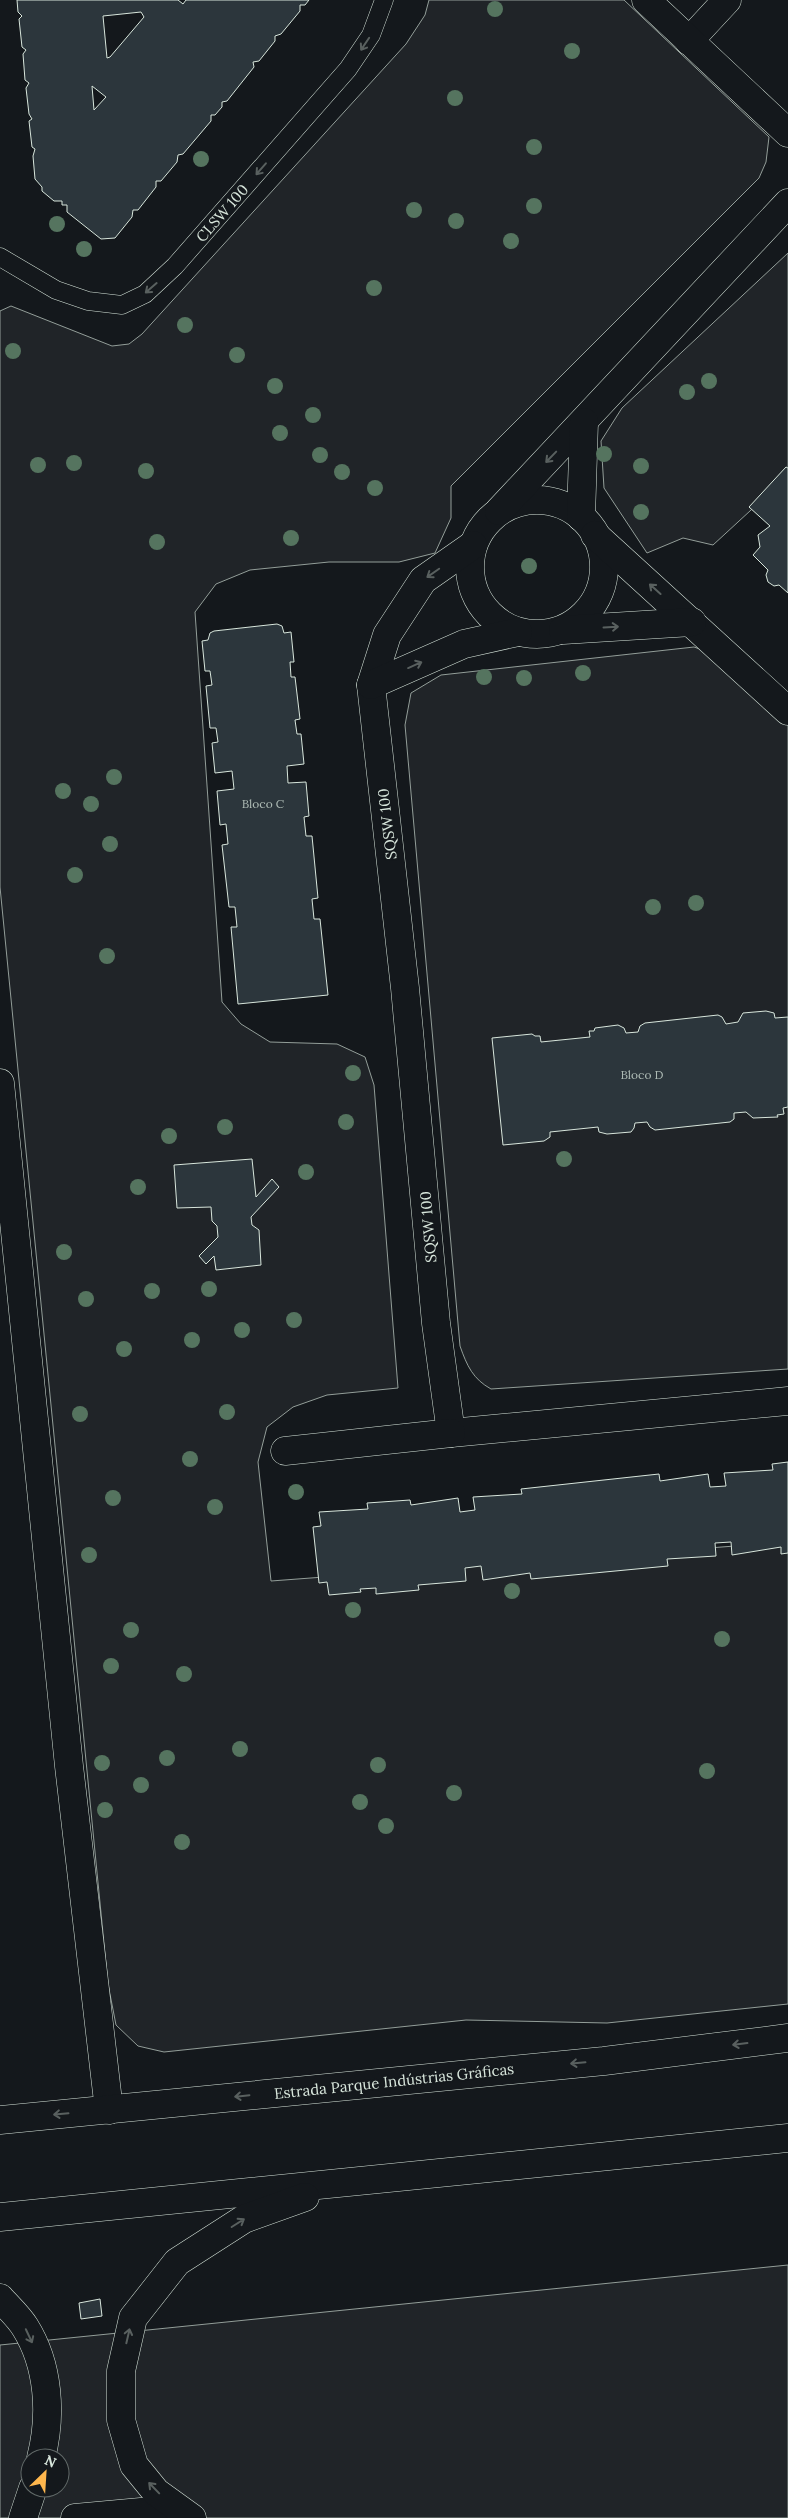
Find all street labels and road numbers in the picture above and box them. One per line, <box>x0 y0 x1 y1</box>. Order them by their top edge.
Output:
street label: CLSW 100 <box>192 180 252 246</box>
street label: SQSW 100 <box>373 787 401 861</box>
street label: SQSW 100 <box>415 1190 441 1264</box>
street label: Estrada Parque Indústrias Gráficas <box>273 2059 515 2103</box>

